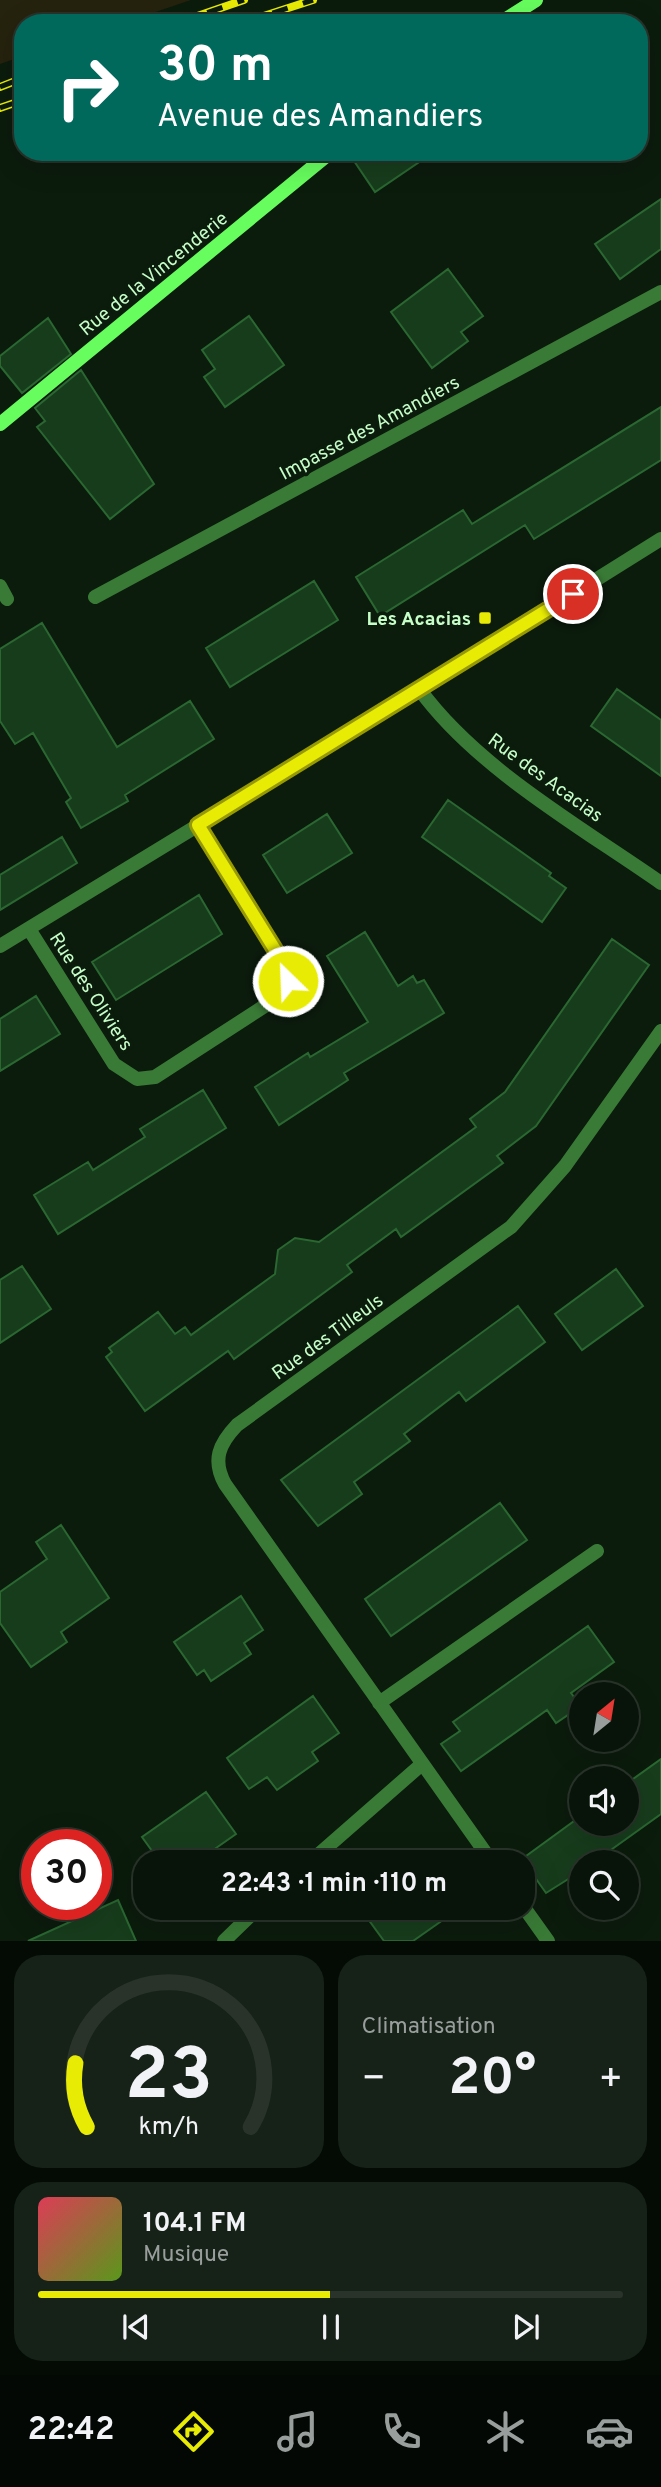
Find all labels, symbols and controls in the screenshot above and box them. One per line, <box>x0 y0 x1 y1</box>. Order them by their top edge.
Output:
text: 30 m <box>157 37 273 99</box>
icon: right <box>42 42 133 133</box>
text: Avenue des Amandiers <box>157 98 483 138</box>
street label: Rue de la Vincenderie <box>75 207 233 342</box>
street label: Impasse des Amandiers <box>276 371 464 486</box>
pin <box>543 564 603 624</box>
icon: arrive <box>554 575 592 613</box>
place label: Les Acacias <box>367 608 471 632</box>
marker: Les Acacias <box>477 610 493 626</box>
street label: Rue des Acacias <box>483 729 607 828</box>
street label: Rue des Oliviers <box>43 928 138 1056</box>
position arrow <box>251 944 325 1018</box>
street label: Rue des Tilleuls <box>268 1289 388 1386</box>
north arrow <box>569 1682 639 1752</box>
map controls <box>569 1682 639 1920</box>
button: sound <box>569 1766 639 1836</box>
speed limit sign: 30 <box>21 1829 112 1920</box>
button: search <box>569 1850 639 1920</box>
text: 22:43 · 1 min · 110 m <box>221 1868 447 1901</box>
text: Climatisation <box>362 2013 496 2042</box>
text: 23 <box>125 2034 213 2126</box>
text: 20° <box>448 2047 536 2113</box>
text: − <box>362 2056 386 2105</box>
text: + <box>598 2056 623 2105</box>
text: km/h <box>138 2112 199 2144</box>
text: 104.1 FM <box>143 2208 246 2241</box>
text: Musique <box>143 2241 229 2270</box>
icon: previous <box>117 2308 155 2346</box>
icon: pause <box>312 2308 350 2346</box>
icon: next <box>507 2308 545 2346</box>
icon: directions <box>169 2407 218 2456</box>
icon: music <box>273 2407 322 2456</box>
icon: phone <box>377 2407 426 2456</box>
icon: climate <box>481 2407 530 2456</box>
icon: car <box>585 2407 634 2456</box>
text: 22:42 <box>27 2411 114 2451</box>

